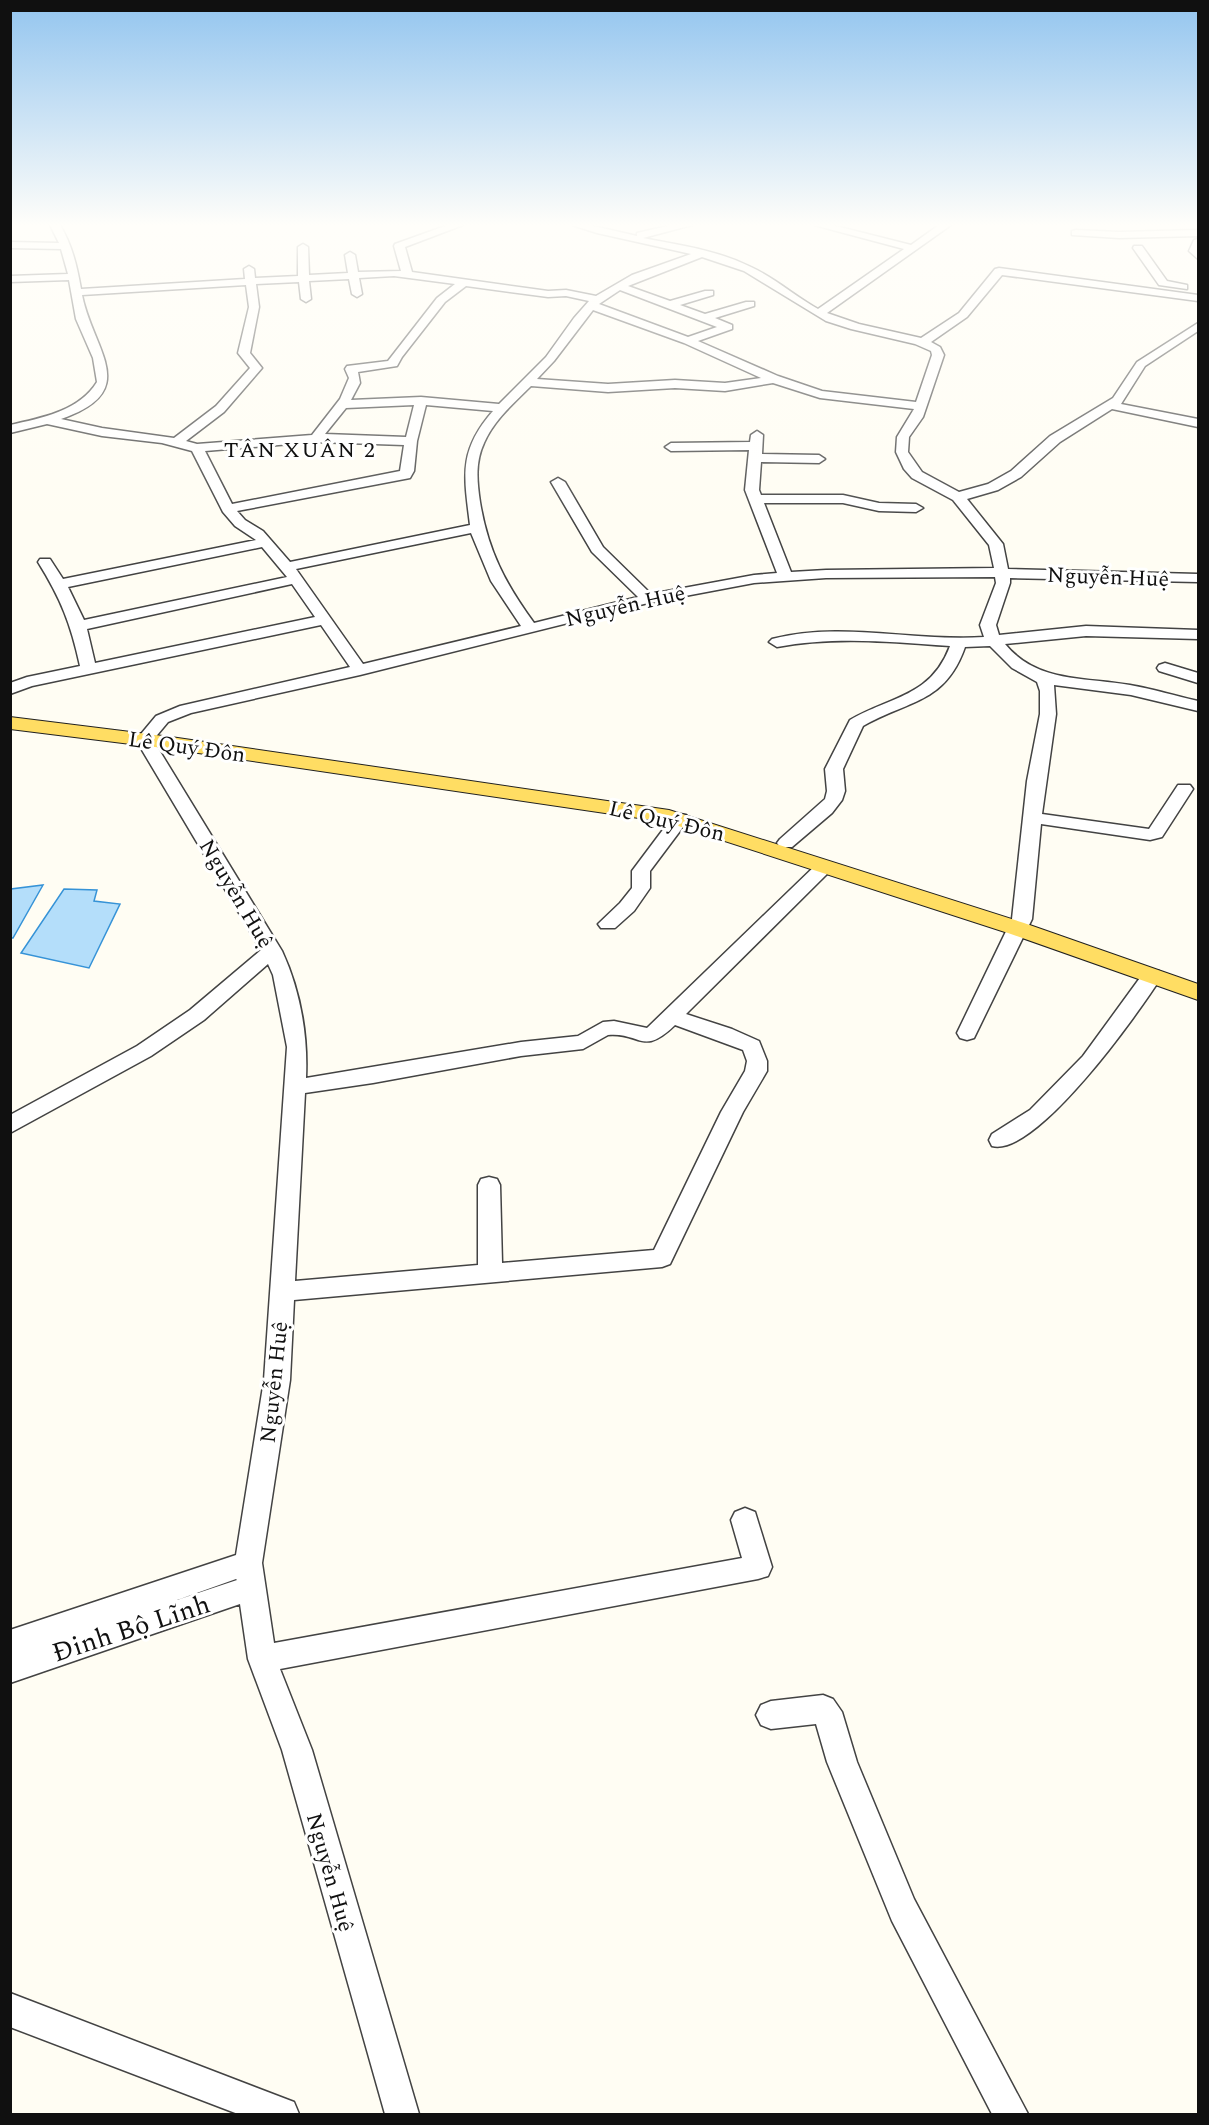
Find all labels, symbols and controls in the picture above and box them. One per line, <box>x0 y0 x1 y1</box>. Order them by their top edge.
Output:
district label: TÂN XUÂN 2 <box>224 434 376 467</box>
street label: Nguyễn Huệ <box>1046 559 1170 596</box>
street label: Nguyễn Huệ <box>562 577 689 636</box>
street label: Lê Quý Đôn <box>126 723 247 772</box>
street label: Lê Quý Đôn <box>605 792 728 851</box>
street label: Nguyễn Huệ <box>190 833 281 955</box>
street label: Nguyễn Huệ <box>252 1320 297 1445</box>
street label: Đinh Bộ Lĩnh <box>47 1584 216 1674</box>
street label: Nguyễn Huệ <box>297 1809 362 1936</box>

